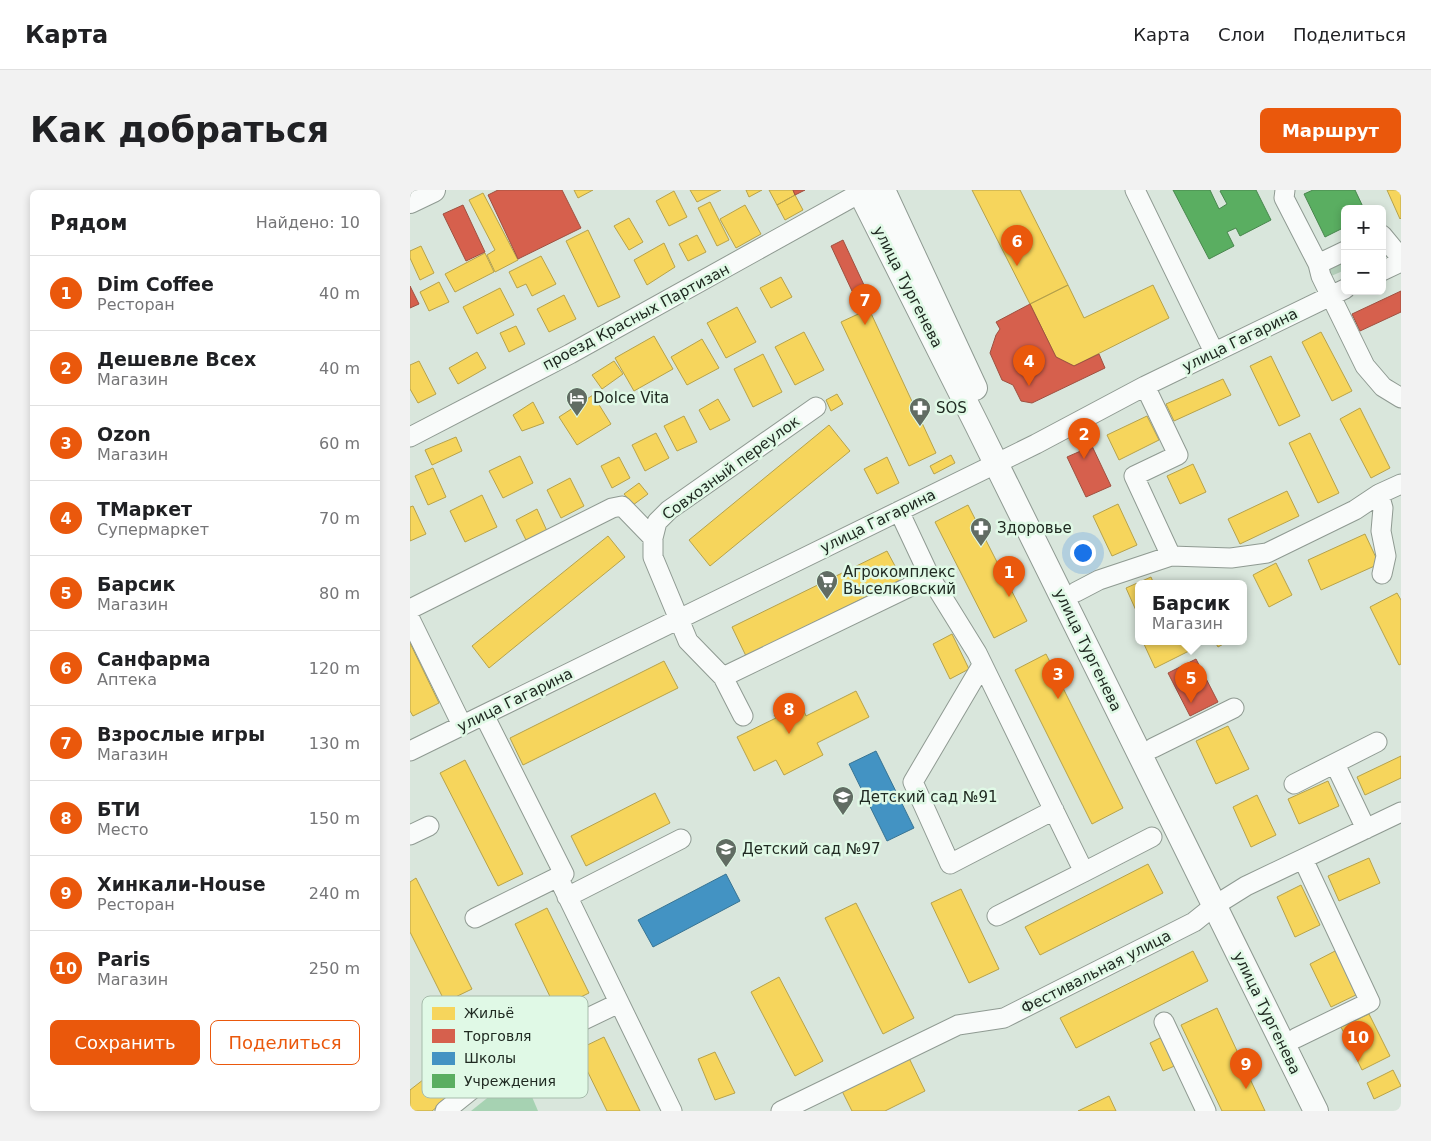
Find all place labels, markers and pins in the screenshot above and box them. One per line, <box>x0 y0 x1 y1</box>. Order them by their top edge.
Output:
pin: 6 <box>1001 225 1033 266</box>
pin: 7 <box>849 284 881 325</box>
pin: 4 <box>1013 345 1045 386</box>
hotel icon: Dolce Vita <box>565 386 589 417</box>
place label: Dolce Vita <box>593 389 669 407</box>
pharmacy icon: SOS <box>908 396 932 427</box>
place label: SOS <box>936 399 967 417</box>
pin: 2 <box>1068 418 1100 459</box>
pharmacy icon: Здоровье <box>969 516 993 547</box>
place label: Здоровье <box>997 519 1072 537</box>
pin: 1 <box>993 556 1025 597</box>
place label: Агрокомплекс Выселковский <box>843 563 956 598</box>
supermarket icon: Агрокомплекс Выселковский <box>815 569 839 600</box>
pin: 3 <box>1042 658 1074 699</box>
pin: 5 <box>1175 662 1207 703</box>
pin: 8 <box>773 693 805 734</box>
school or university icon: Детский сад №91 <box>831 785 855 816</box>
place label: Детский сад №91 <box>859 788 998 806</box>
school or university icon: Детский сад №97 <box>714 837 738 868</box>
place label: Детский сад №97 <box>742 840 881 858</box>
pin: 10 <box>1342 1021 1374 1062</box>
pin: 9 <box>1230 1048 1262 1089</box>

